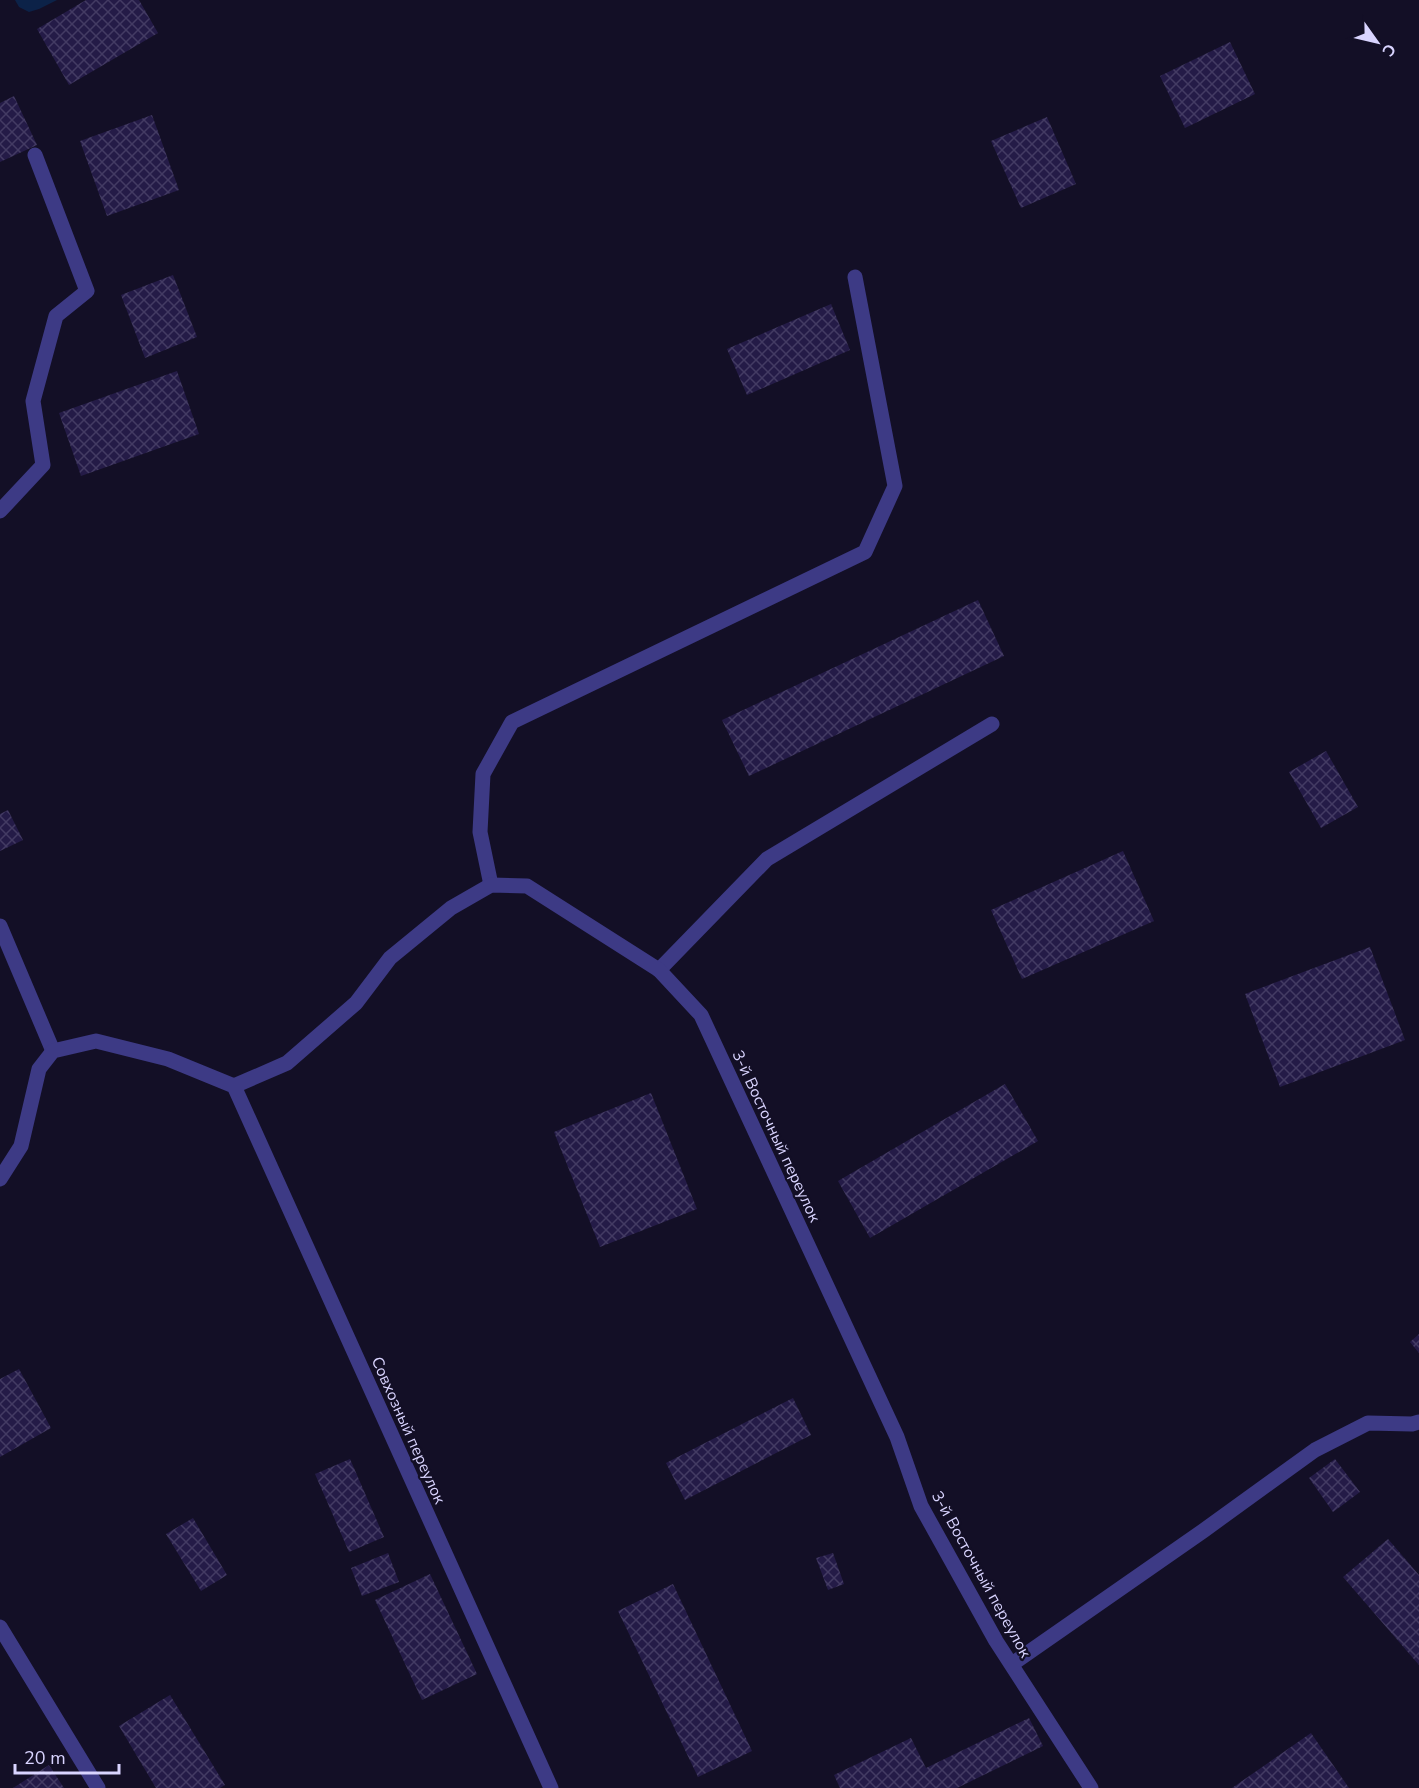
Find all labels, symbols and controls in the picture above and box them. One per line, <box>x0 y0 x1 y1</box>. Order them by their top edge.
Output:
north arrow <box>1347 12 1407 72</box>
text: С <box>1376 39 1401 61</box>
street label: 3-й Восточный переулок <box>727 1047 826 1227</box>
street label: Совхозный переулок <box>366 1353 451 1508</box>
street label: 3-й Восточный переулок <box>926 1487 1036 1662</box>
scale bar <box>15 1737 118 1775</box>
text: 20 m <box>24 1746 66 1770</box>

